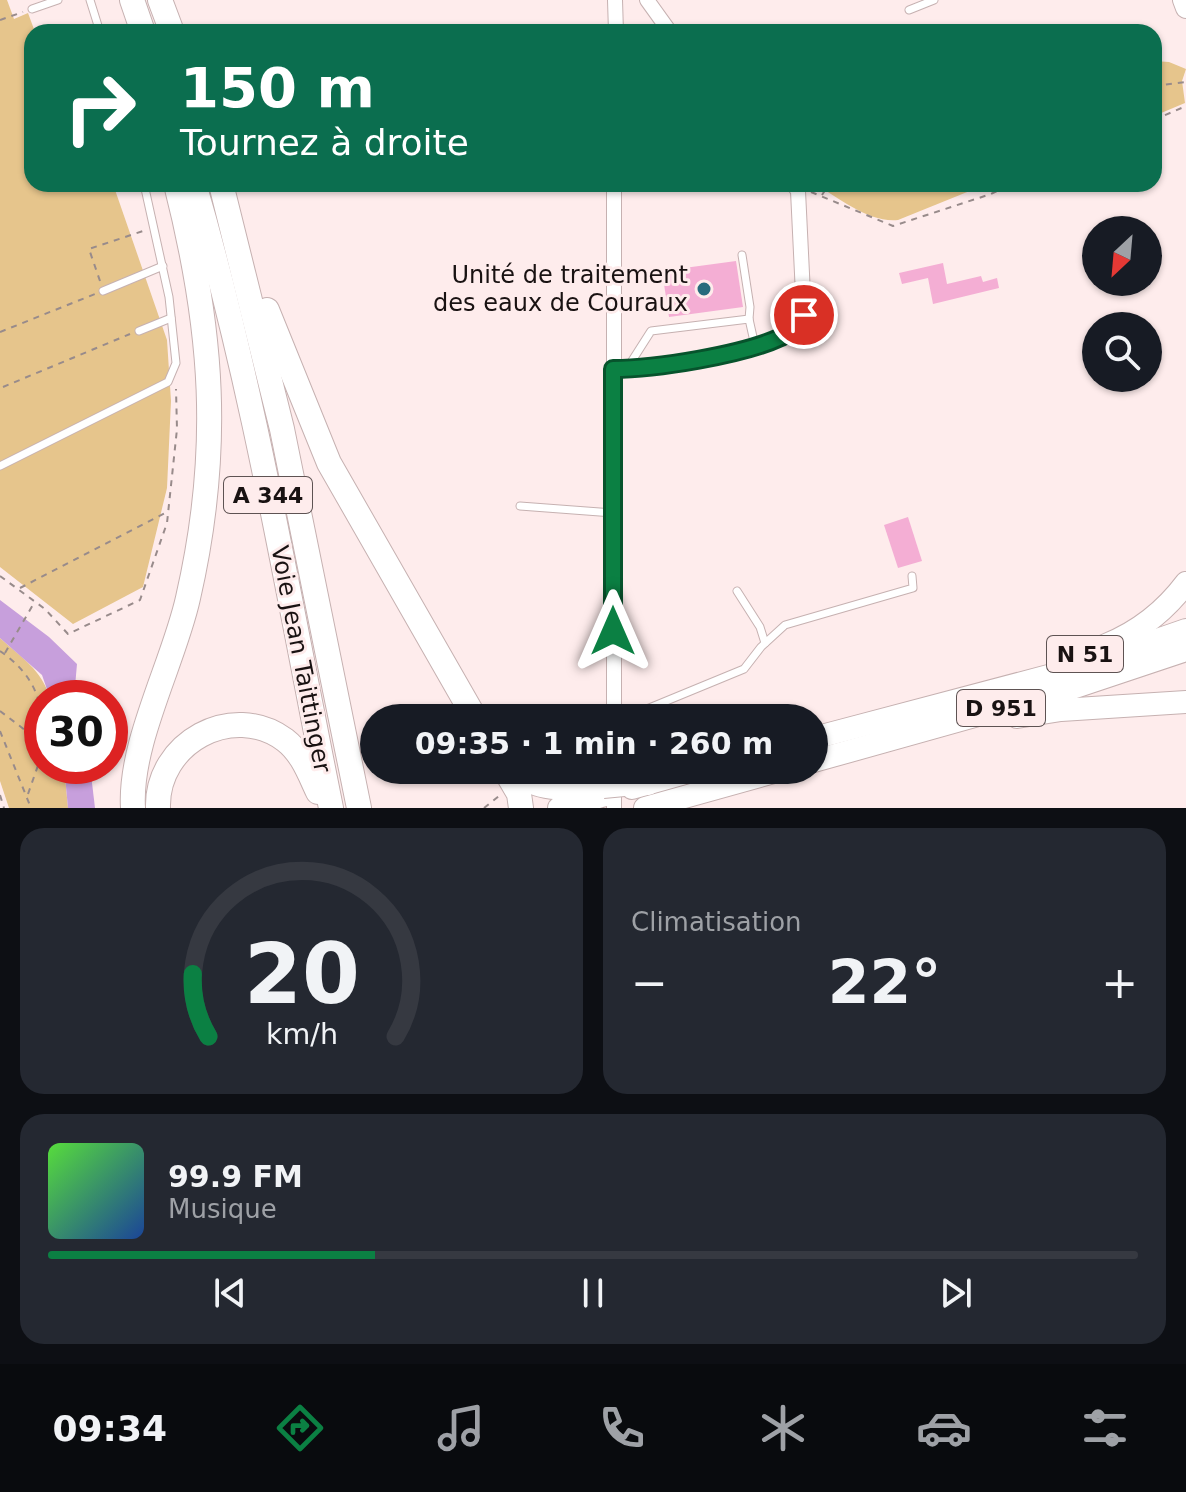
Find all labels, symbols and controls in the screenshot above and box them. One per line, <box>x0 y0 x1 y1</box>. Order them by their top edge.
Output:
text: 150 m <box>180 55 375 120</box>
icon: right <box>48 56 152 160</box>
text: Tournez à droite <box>180 122 469 163</box>
north arrow <box>1082 216 1162 296</box>
map controls <box>1082 216 1162 392</box>
place label: Unité de traitement des eaux de Couraux <box>433 261 688 317</box>
marker: Unité de traitement des eaux de Couraux <box>695 280 713 298</box>
pin <box>770 281 838 349</box>
icon: arrive <box>782 293 826 337</box>
button: search <box>1082 312 1162 392</box>
road number: A 344 <box>224 477 312 513</box>
street label: Voie Jean Taittinger <box>265 543 337 775</box>
position arrow <box>571 589 655 673</box>
road number: N 51 <box>1047 636 1123 672</box>
speed limit sign: 30 <box>24 680 128 784</box>
road number: D 951 <box>957 690 1045 726</box>
text: 09:35 · 1 min · 260 m <box>415 726 773 761</box>
text: Climatisation <box>631 907 802 937</box>
text: 20 <box>244 926 359 1023</box>
text: 22° <box>828 947 941 1017</box>
text: − <box>631 957 668 1008</box>
text: + <box>1101 957 1138 1008</box>
text: km/h <box>265 1017 338 1051</box>
text: 99.9 FM <box>168 1159 303 1194</box>
text: Musique <box>168 1194 277 1224</box>
icon: previous <box>208 1271 252 1315</box>
icon: pause <box>571 1271 615 1315</box>
icon: next <box>934 1271 978 1315</box>
icon: directions <box>272 1400 328 1456</box>
icon: music <box>433 1400 489 1456</box>
icon: phone <box>594 1400 650 1456</box>
icon: climate <box>755 1400 811 1456</box>
icon: car <box>916 1400 972 1456</box>
icon: filters <box>1077 1400 1133 1456</box>
text: 09:34 <box>53 1408 167 1449</box>

